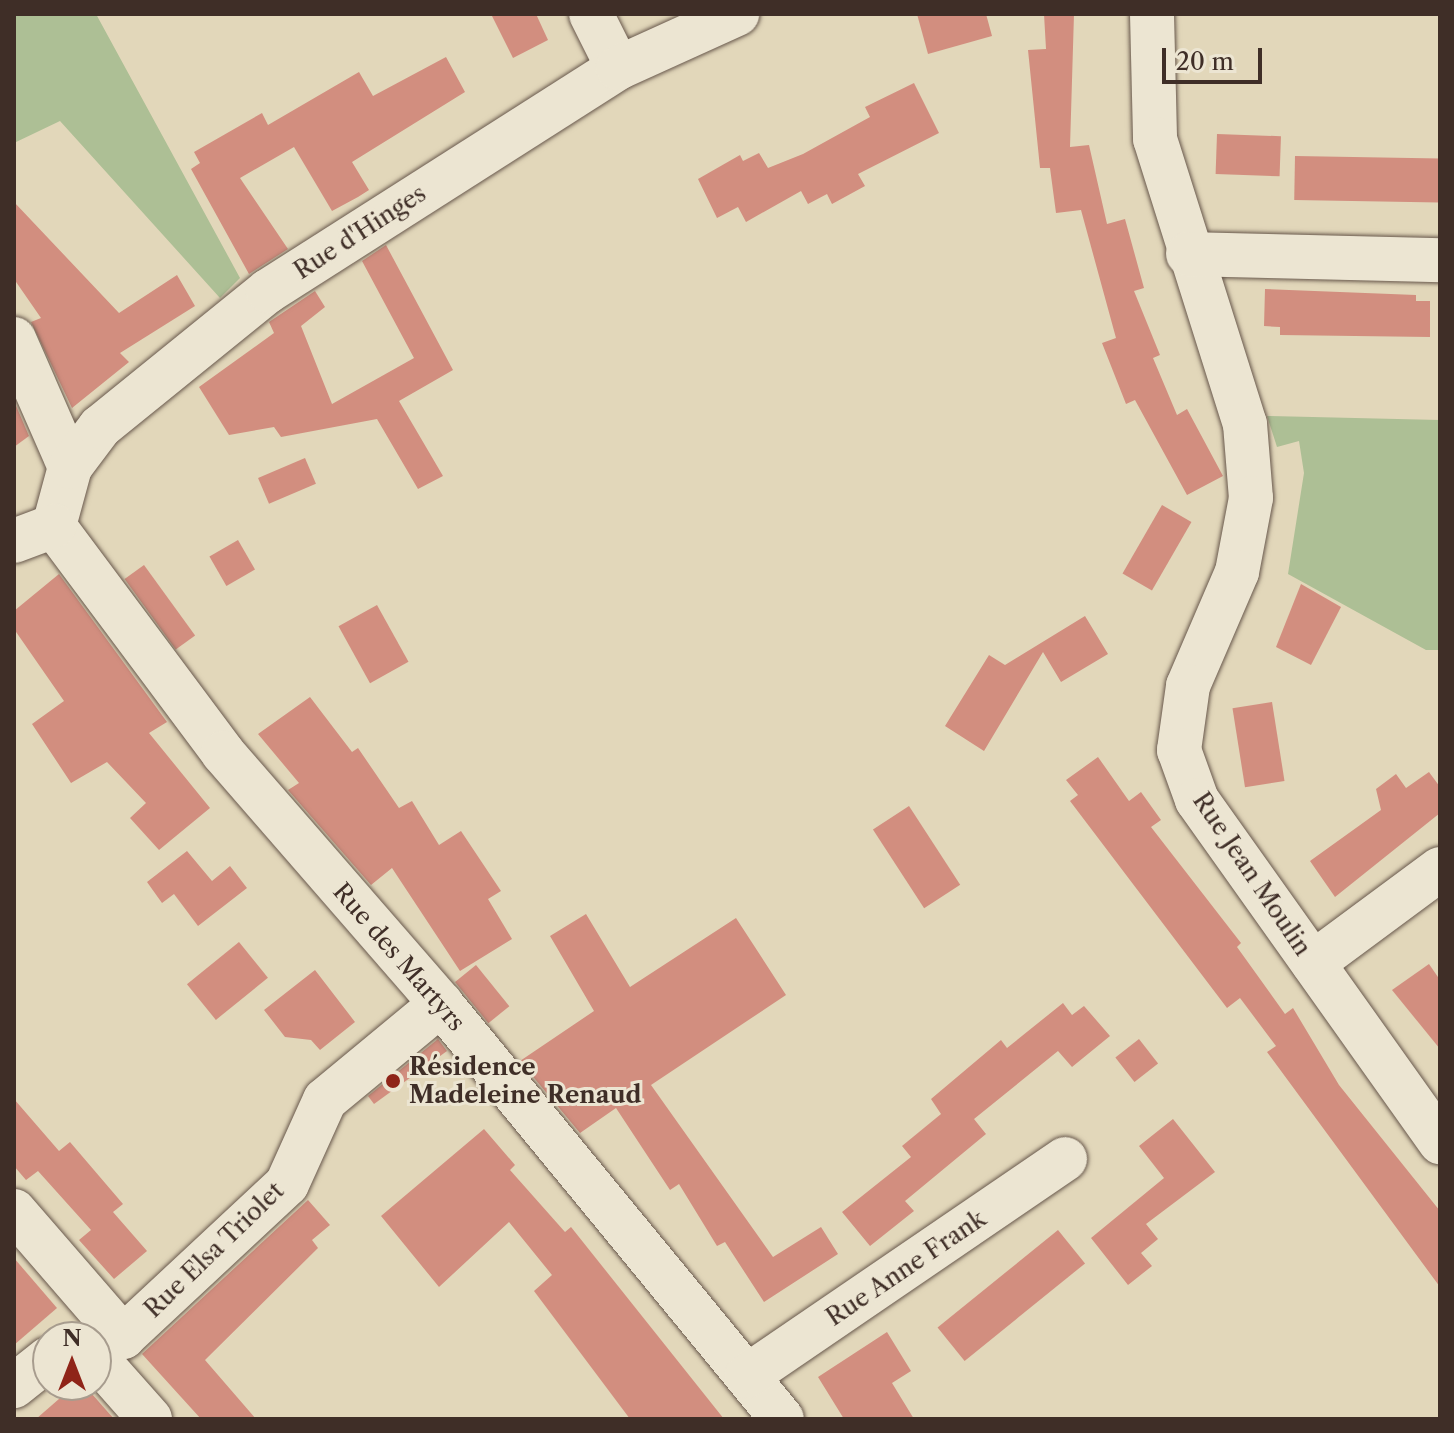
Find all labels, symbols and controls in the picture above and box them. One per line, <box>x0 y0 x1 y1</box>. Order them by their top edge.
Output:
scale bar <box>1166 32 1266 82</box>
text: 20 m <box>1176 47 1234 76</box>
street label: Rue d'Hinges <box>289 179 431 285</box>
street label: Rue Jean Moulin <box>1187 787 1317 961</box>
street label: Rue des Martyrs <box>327 877 471 1037</box>
place label: Résidence Madeleine Renaud <box>409 1053 642 1109</box>
marker: Résidence Madeleine Renaud <box>384 1072 402 1090</box>
street label: Rue Elsa Triolet <box>138 1176 290 1324</box>
street label: Rue Anne Frank <box>820 1204 992 1332</box>
north arrow <box>32 1321 112 1401</box>
text: N <box>62 1325 82 1352</box>

